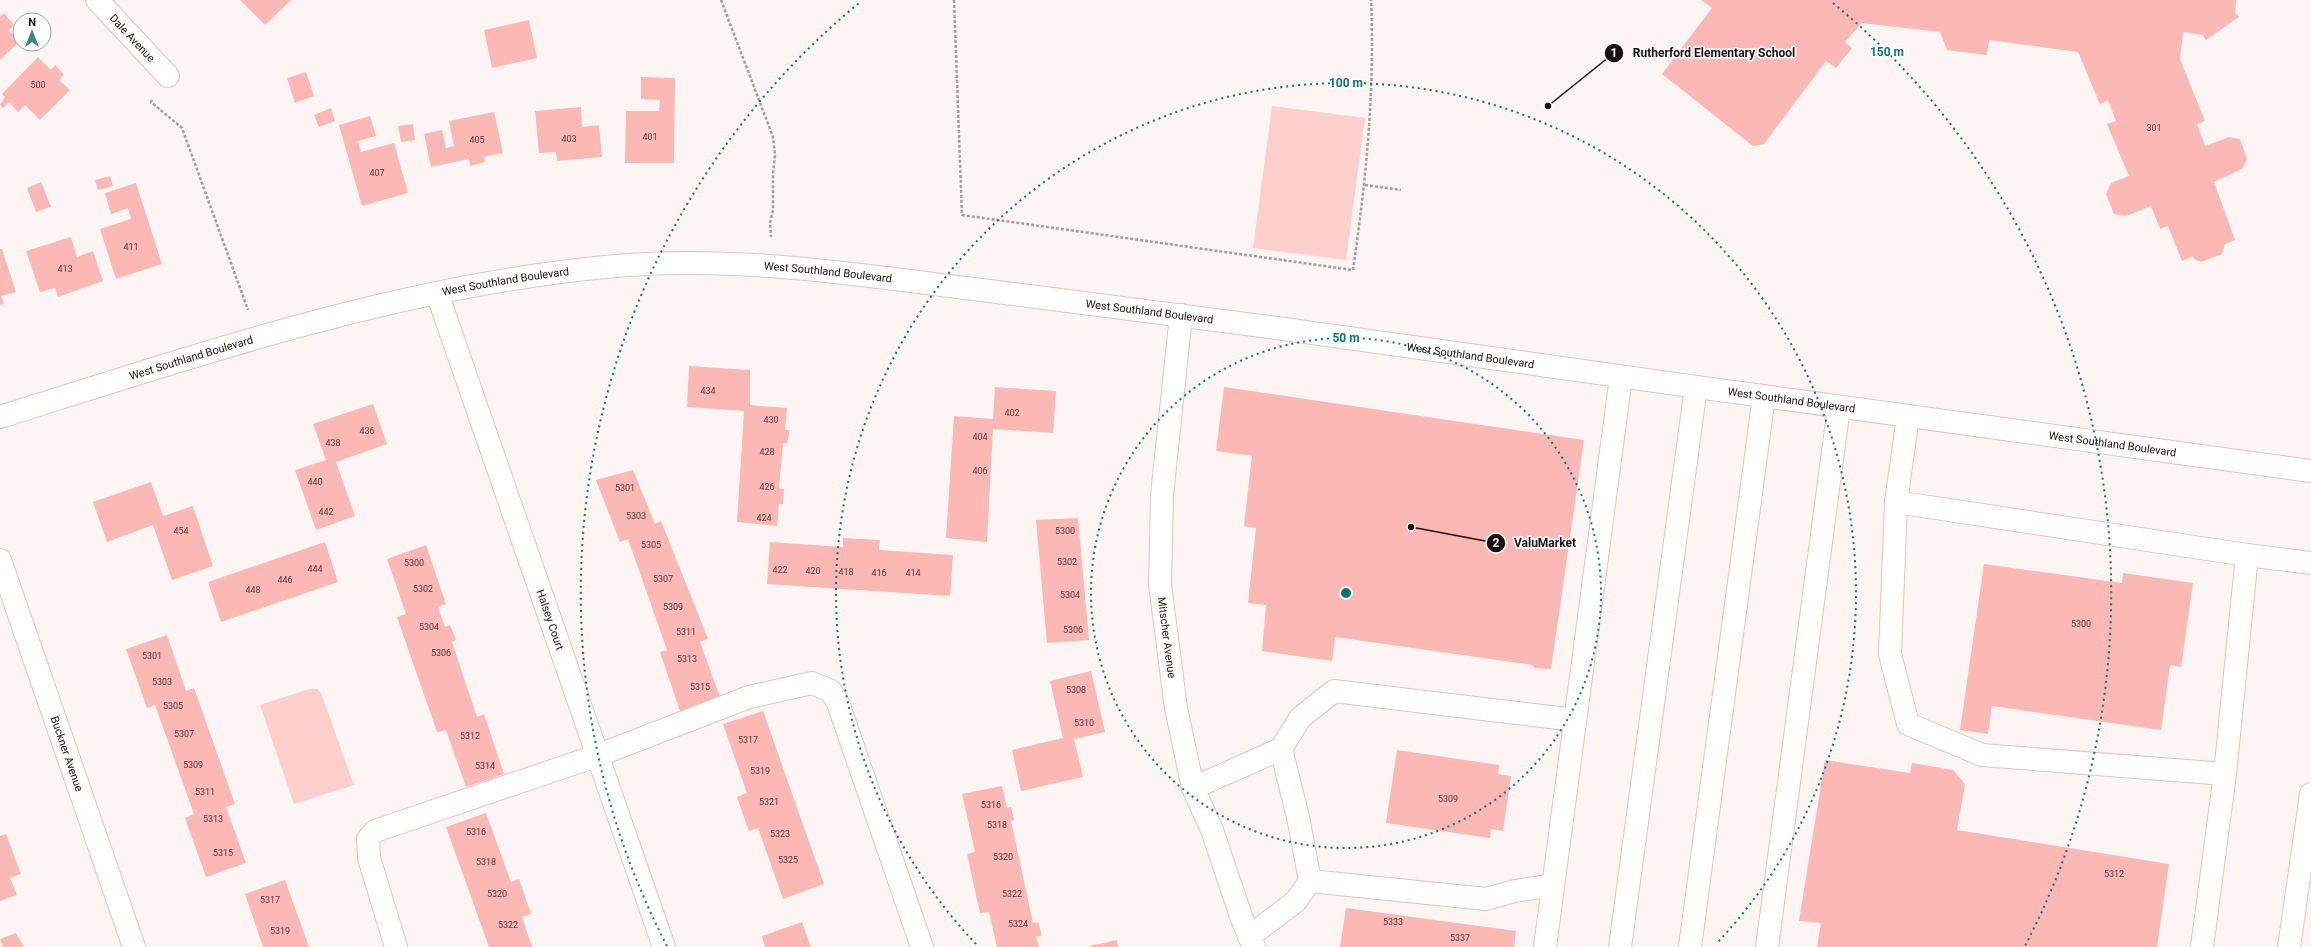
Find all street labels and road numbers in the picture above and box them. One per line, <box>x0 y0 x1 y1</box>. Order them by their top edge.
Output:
street label: Dale Avenue <box>107 12 158 65</box>
street label: West Southland Boulevard <box>764 260 893 286</box>
street label: West Southland Boulevard <box>441 265 570 299</box>
street label: West Southland Boulevard <box>1085 297 1214 326</box>
street label: West Southland Boulevard <box>128 333 254 383</box>
street label: West Southland Boulevard <box>1406 341 1535 371</box>
street label: West Southland Boulevard <box>1727 385 1856 416</box>
street label: West Southland Boulevard <box>2048 429 2177 459</box>
street label: Halsey Court <box>534 588 567 652</box>
street label: Mitscher Avenue <box>1155 596 1178 679</box>
street label: Buckner Avenue <box>48 715 86 793</box>

